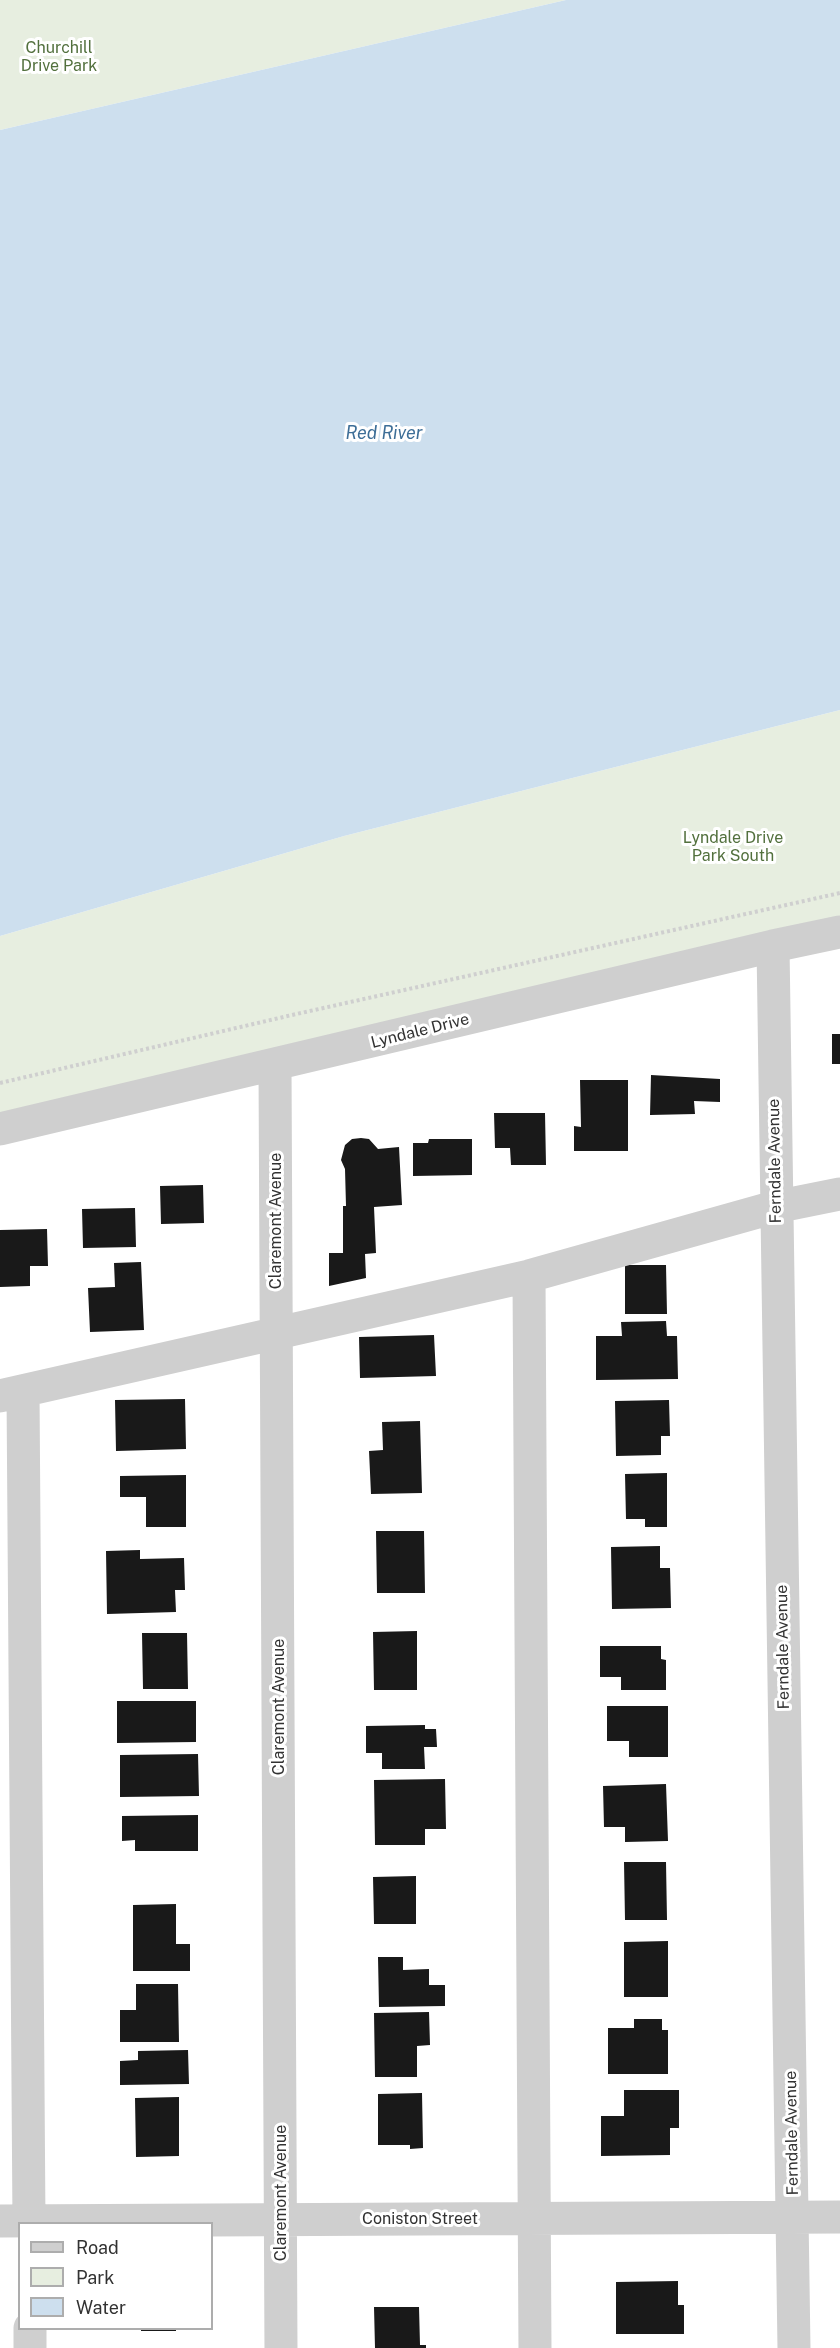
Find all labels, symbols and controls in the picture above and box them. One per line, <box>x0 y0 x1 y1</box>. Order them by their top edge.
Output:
park label: Churchill Drive Park <box>21 38 97 76</box>
water label: Red River <box>345 422 423 444</box>
park label: Lyndale Drive Park South <box>683 828 783 866</box>
street label: Lyndale Drive <box>369 1010 471 1052</box>
street label: Ferndale Avenue <box>764 1099 786 1223</box>
street label: Claremont Avenue <box>266 1153 286 1289</box>
street label: Ferndale Avenue <box>772 1585 794 1709</box>
street label: Claremont Avenue <box>269 1639 289 1775</box>
street label: Ferndale Avenue <box>781 2071 803 2195</box>
street label: Claremont Avenue <box>271 2125 291 2261</box>
street label: Coniston Street <box>362 2209 478 2229</box>
legend <box>18 2222 213 2330</box>
text: Road <box>76 2237 119 2258</box>
text: Park <box>76 2267 114 2288</box>
text: Water <box>76 2297 126 2318</box>

